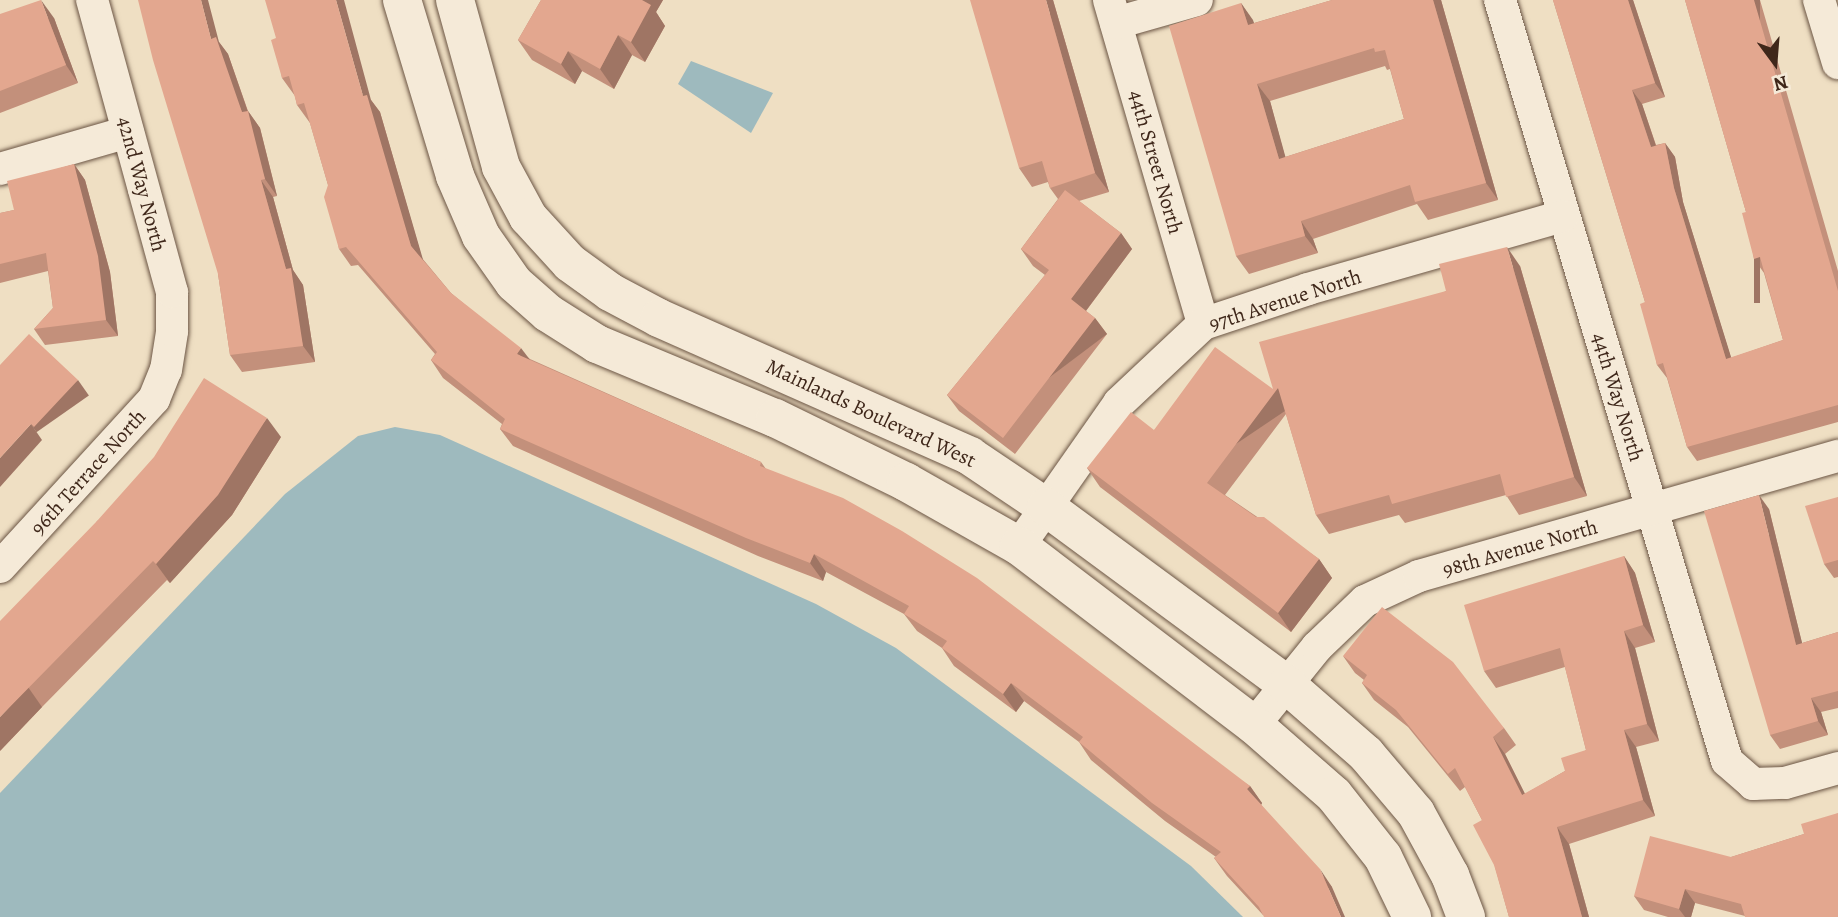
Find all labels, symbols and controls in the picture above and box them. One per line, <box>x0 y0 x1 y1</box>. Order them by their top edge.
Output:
north arrow <box>1740 28 1810 98</box>
text: N <box>1771 69 1791 98</box>
street label: 44th Street North <box>1123 87 1189 237</box>
street label: 42nd Way North <box>112 114 172 254</box>
street label: 97th Avenue North <box>1206 263 1364 337</box>
street label: 44th Way North <box>1586 330 1650 464</box>
street label: Mainlands Boulevard West <box>762 353 980 473</box>
street label: 96th Terrace North <box>25 404 151 540</box>
street label: 98th Avenue North <box>1440 514 1600 582</box>

